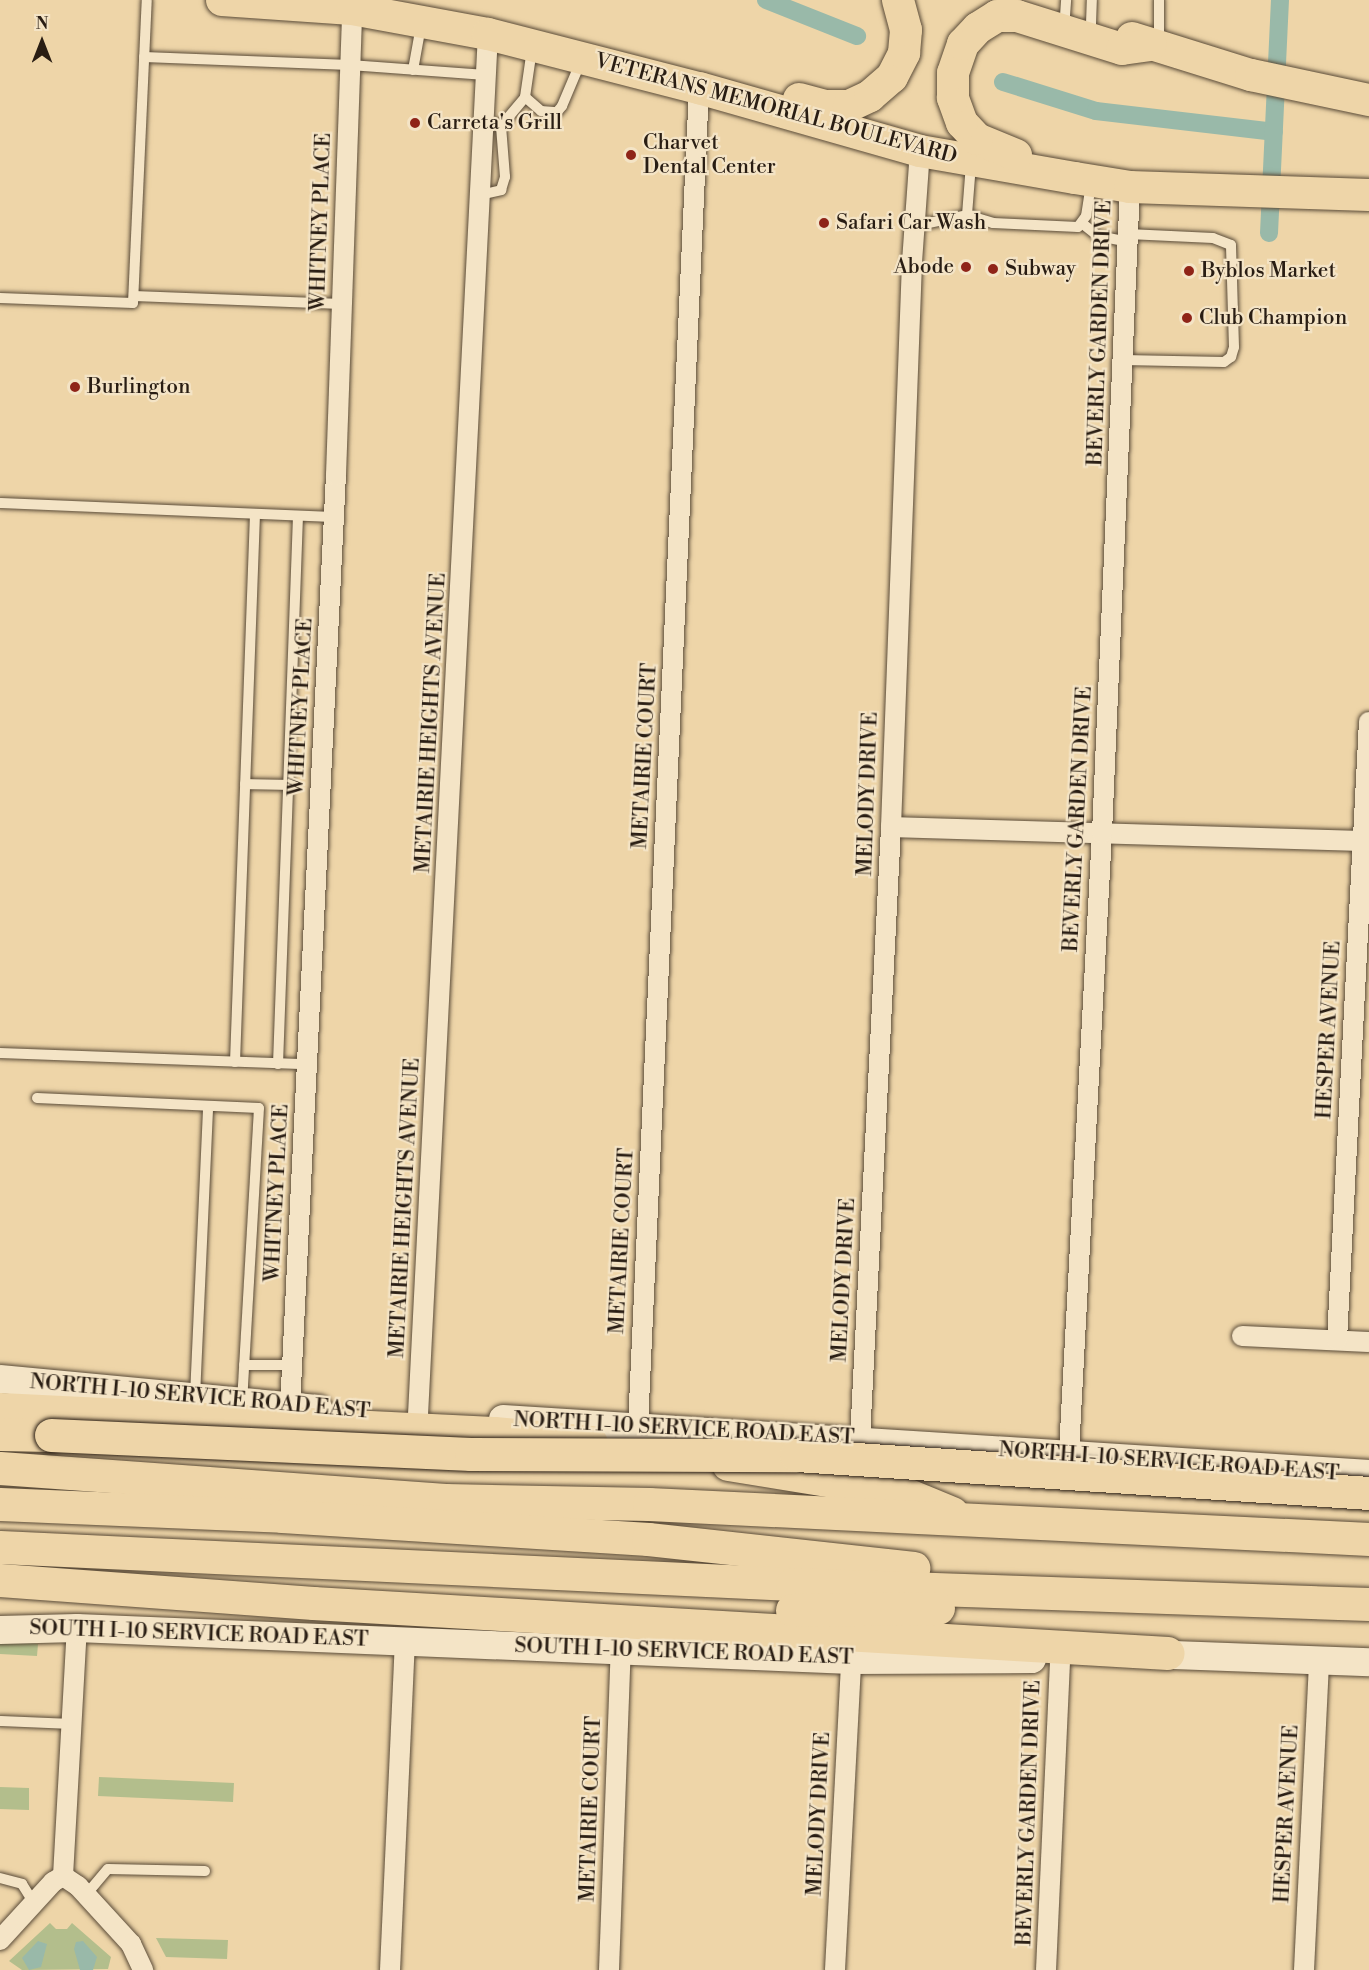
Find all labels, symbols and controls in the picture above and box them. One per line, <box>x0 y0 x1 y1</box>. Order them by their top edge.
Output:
north arrow <box>12 12 72 72</box>
text: N <box>36 14 48 34</box>
street label: VETERANS MEMORIAL BOULEVARD <box>592 48 960 170</box>
place label: Carreta's Grill <box>427 110 562 136</box>
marker: Carreta's Grill <box>408 116 422 130</box>
place label: Charvet Dental Center <box>643 130 776 180</box>
street label: WHITNEY PLACE <box>305 133 337 311</box>
marker: Charvet Dental Center <box>624 148 638 162</box>
street label: BEVERLY GARDEN DRIVE <box>1083 200 1117 466</box>
place label: Safari Car Wash <box>836 210 986 236</box>
marker: Safari Car Wash <box>817 216 831 230</box>
place label: Abode <box>894 254 954 280</box>
place label: Subway <box>1005 256 1076 282</box>
place label: Byblos Market <box>1201 258 1336 284</box>
marker: Abode <box>959 260 973 274</box>
marker: Subway <box>986 262 1000 276</box>
marker: Byblos Market <box>1182 264 1196 278</box>
place label: Club Champion <box>1199 305 1347 331</box>
marker: Club Champion <box>1180 311 1194 325</box>
place label: Burlington <box>87 374 191 400</box>
marker: Burlington <box>68 380 82 394</box>
street label: METAIRIE HEIGHTS AVENUE <box>411 572 451 874</box>
street label: WHITNEY PLACE <box>284 617 318 797</box>
street label: METAIRIE COURT <box>628 662 662 850</box>
street label: BEVERLY GARDEN DRIVE <box>1058 686 1098 952</box>
street label: MELODY DRIVE <box>853 711 883 877</box>
street label: HESPER AVENUE <box>1312 940 1346 1120</box>
street label: METAIRIE HEIGHTS AVENUE <box>385 1057 425 1359</box>
street label: WHITNEY PLACE <box>260 1103 294 1283</box>
street label: METAIRIE COURT <box>605 1147 639 1335</box>
street label: MELODY DRIVE <box>827 1197 861 1363</box>
street label: NORTH I-10 SERVICE ROAD EAST <box>29 1370 371 1424</box>
street label: NORTH I-10 SERVICE ROAD EAST <box>513 1407 855 1451</box>
street label: NORTH I-10 SERVICE ROAD EAST <box>998 1438 1340 1486</box>
street label: SOUTH I-10 SERVICE ROAD EAST <box>29 1615 369 1653</box>
street label: SOUTH I-10 SERVICE ROAD EAST <box>514 1633 854 1671</box>
street label: BEVERLY GARDEN DRIVE <box>1012 1680 1046 1946</box>
street label: METAIRIE COURT <box>575 1715 607 1903</box>
street label: HESPER AVENUE <box>1270 1724 1304 1904</box>
street label: MELODY DRIVE <box>802 1731 836 1897</box>

